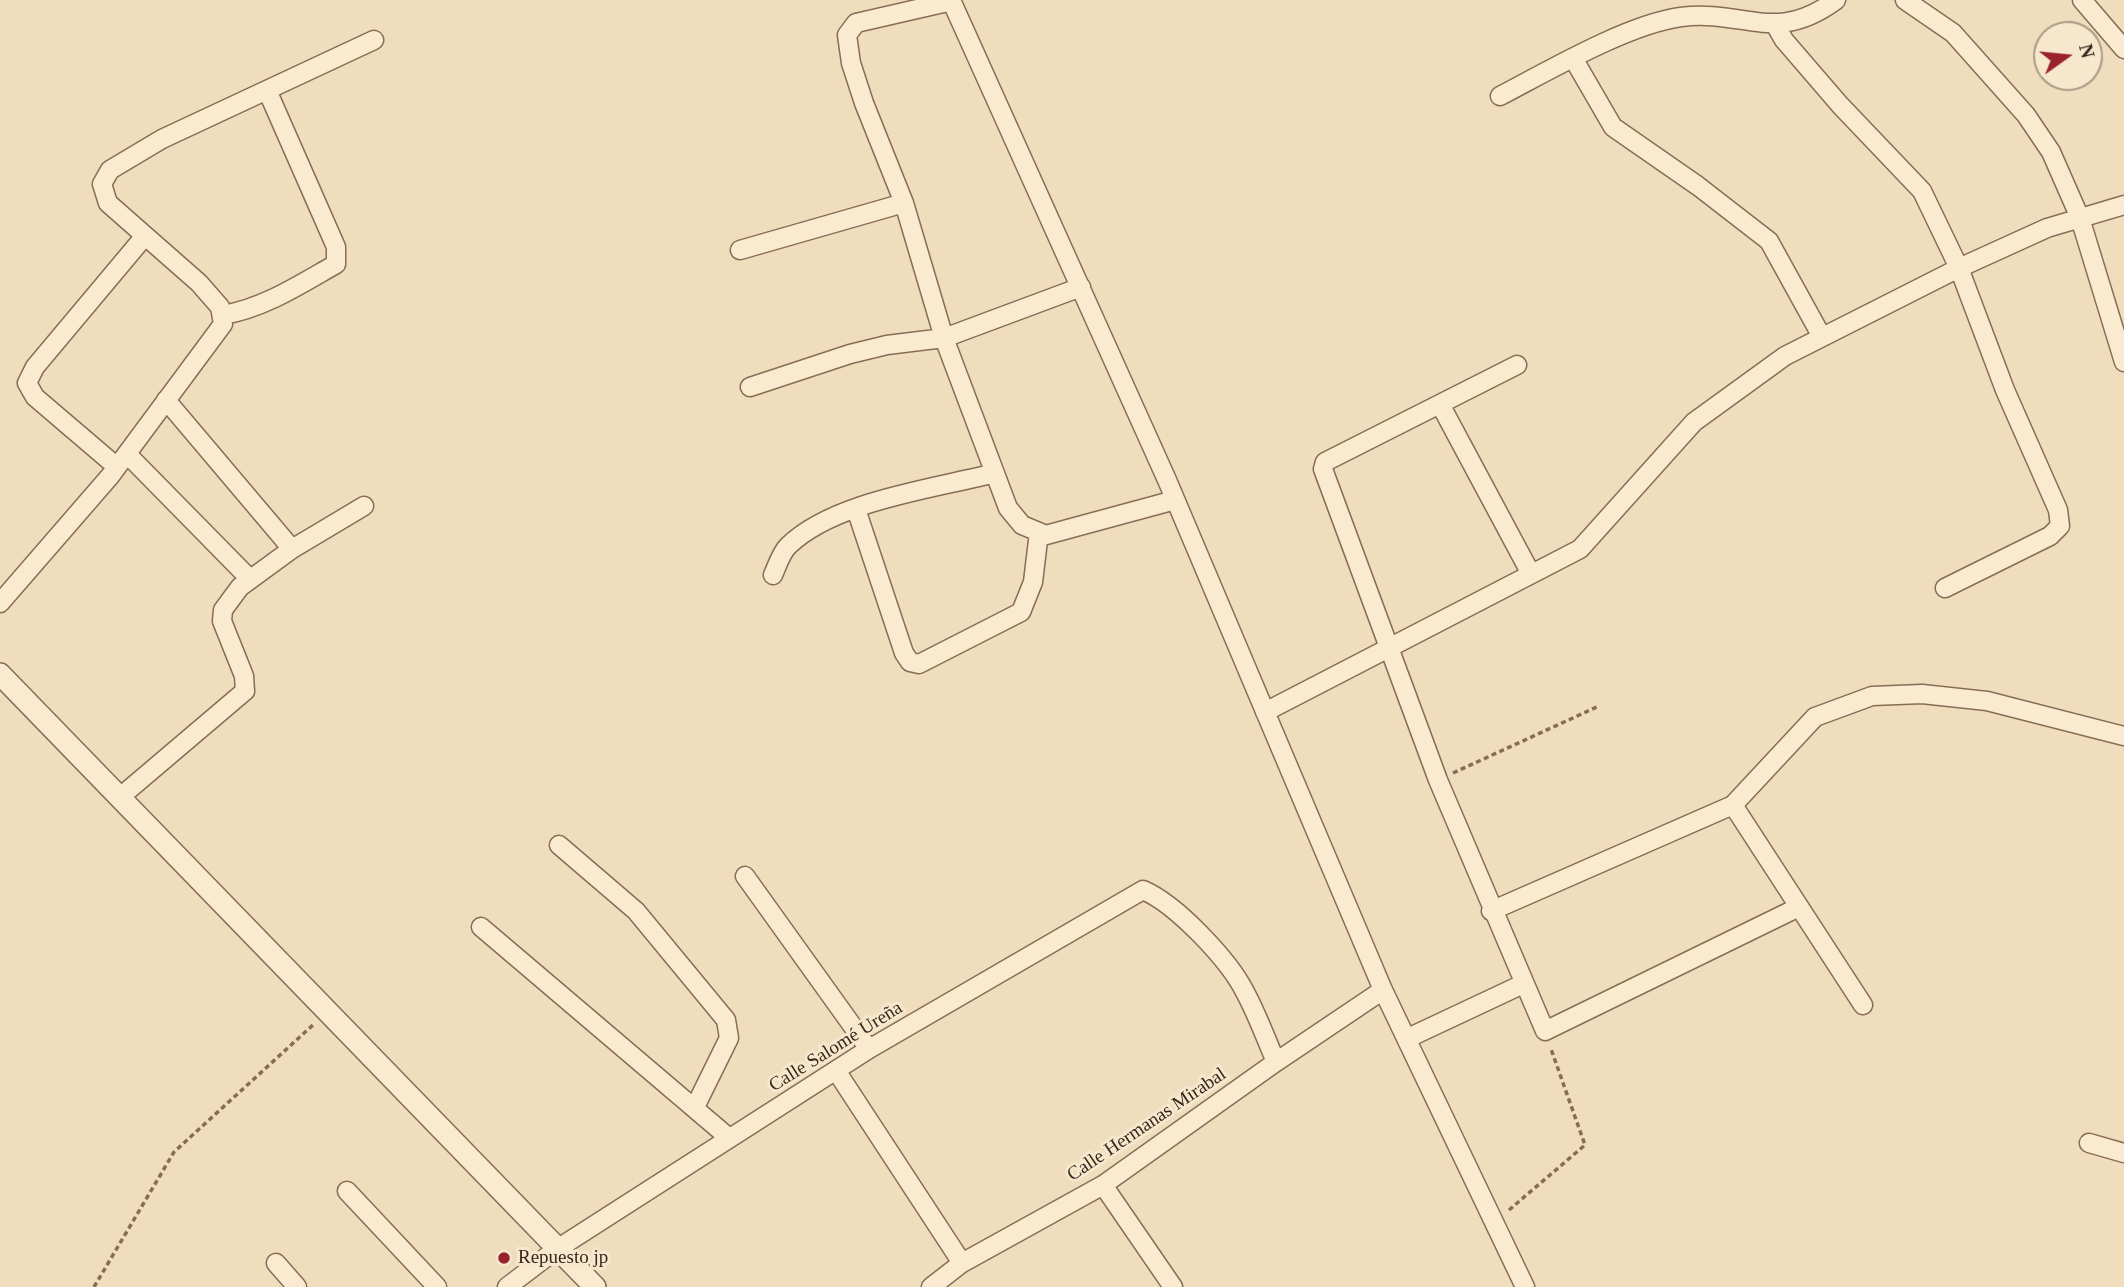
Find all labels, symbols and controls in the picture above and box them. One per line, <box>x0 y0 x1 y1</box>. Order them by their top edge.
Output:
north arrow <box>2033 21 2103 91</box>
text: N <box>2075 42 2099 60</box>
street label: Calle Salomé Ureña <box>765 997 907 1097</box>
street label: Calle Hermanas Mirabal <box>1063 1063 1231 1187</box>
place label: Repuesto jp <box>518 1247 608 1269</box>
marker: Repuesto jp <box>496 1250 512 1266</box>

